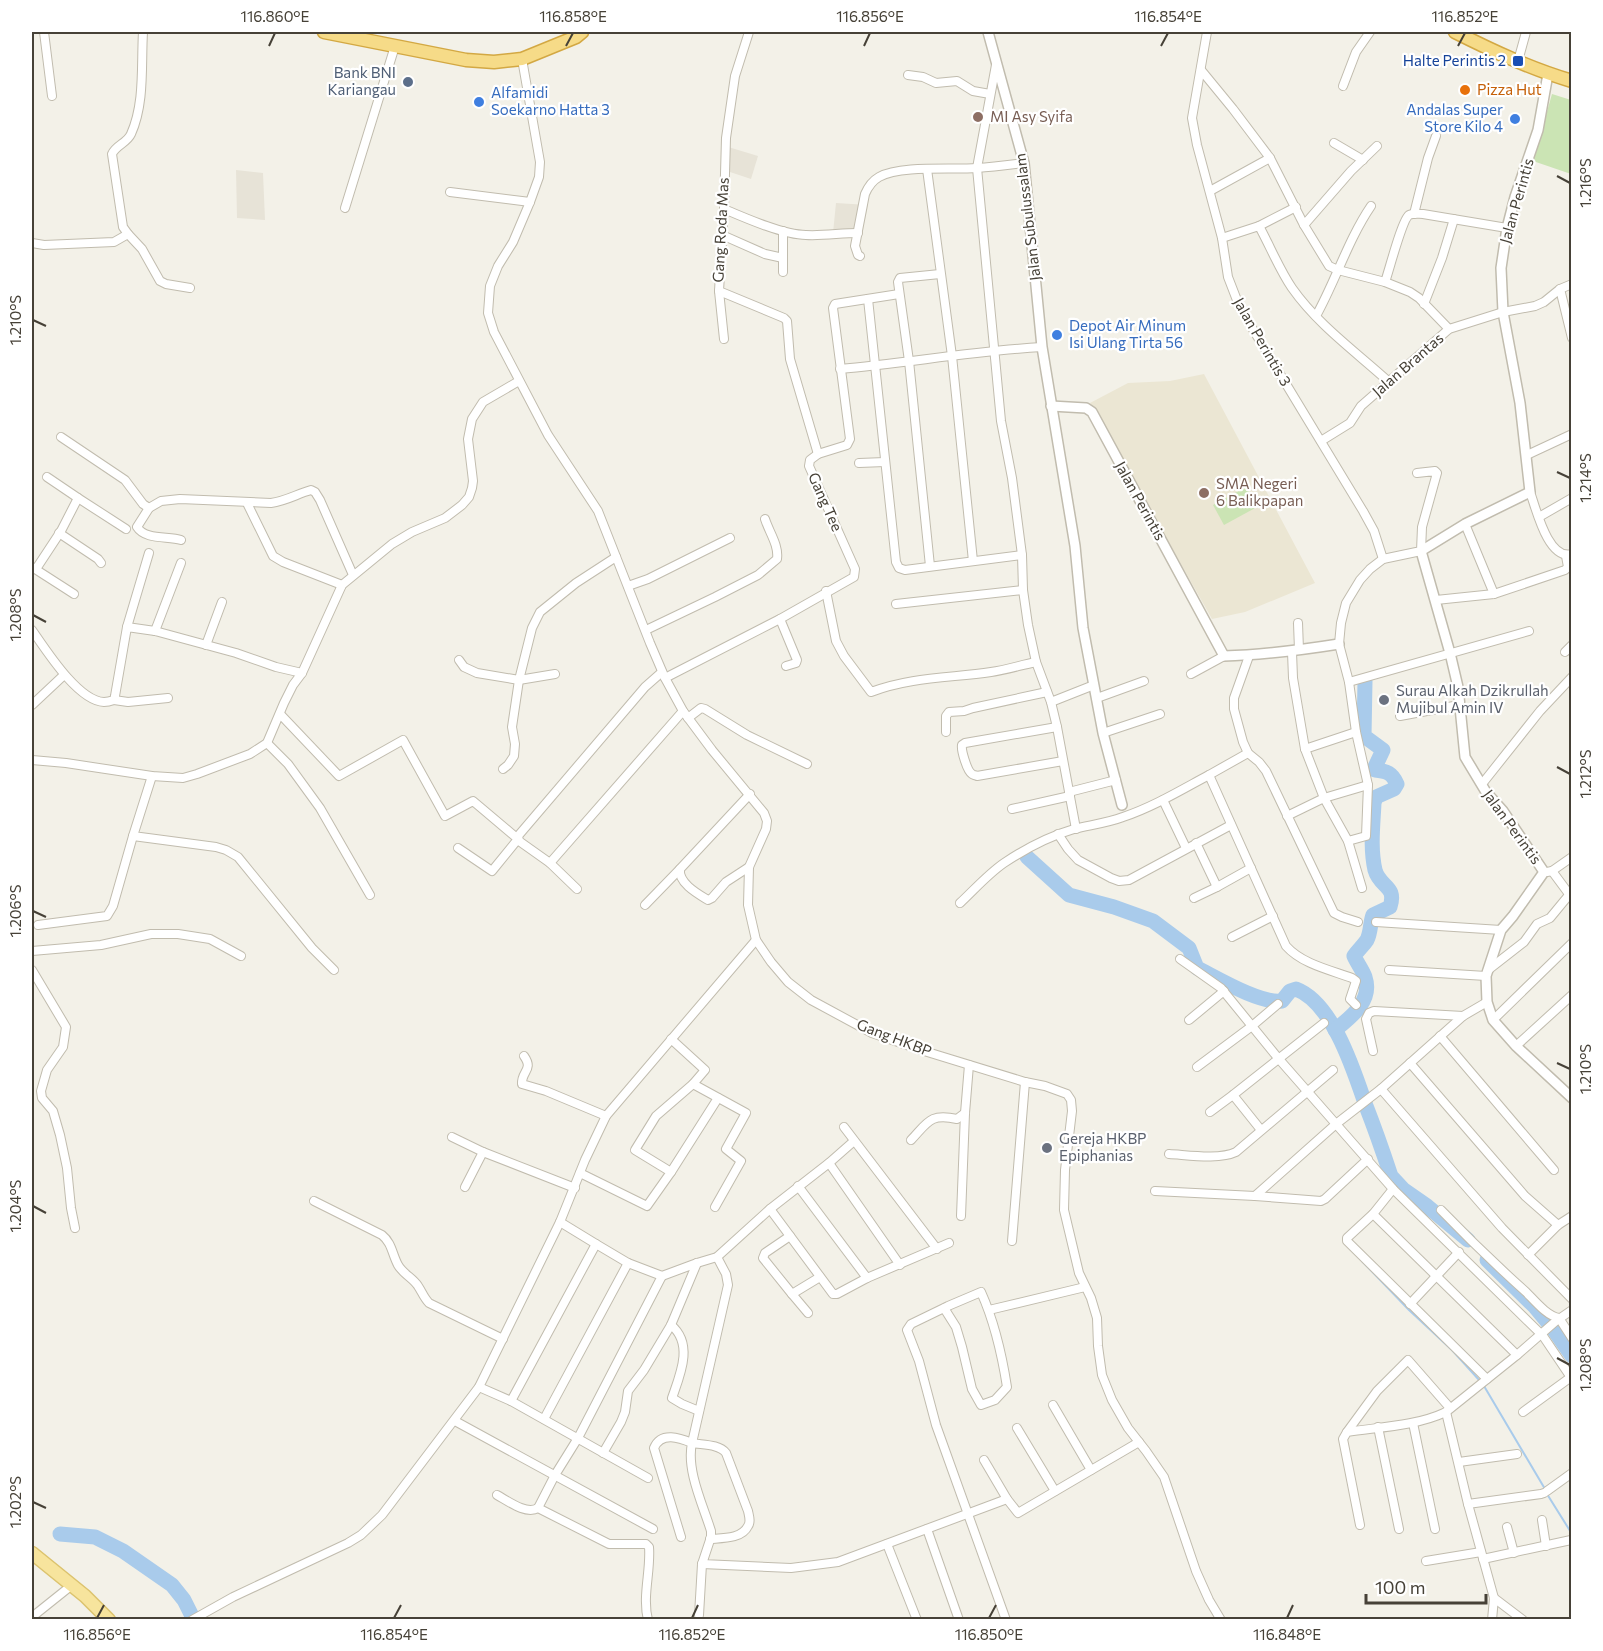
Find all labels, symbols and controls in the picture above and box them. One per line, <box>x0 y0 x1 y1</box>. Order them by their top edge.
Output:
text: 116.860°E <box>241 7 310 25</box>
text: 116.858°E <box>539 7 607 25</box>
text: 116.856°E <box>836 7 904 25</box>
text: 116.854°E <box>1134 7 1202 25</box>
text: 116.852°E <box>1431 7 1499 25</box>
place label: Halte Perintis 2 <box>1403 51 1506 69</box>
marker: Halte Perintis 2 <box>1511 54 1525 68</box>
place label: Bank BNI Kariangau <box>328 63 396 98</box>
marker: Bank BNI Kariangau <box>401 75 415 89</box>
place label: Pizza Hut <box>1477 80 1542 98</box>
place label: Alfamidi Soekarno Hatta 3 <box>491 83 610 118</box>
marker: Pizza Hut <box>1458 83 1472 97</box>
marker: Alfamidi Soekarno Hatta 3 <box>472 95 486 109</box>
place label: Andalas Super Store Kilo 4 <box>1406 100 1503 135</box>
place label: MI Asy Syifa <box>990 107 1073 125</box>
marker: MI Asy Syifa <box>971 110 985 124</box>
marker: Andalas Super Store Kilo 4 <box>1508 112 1522 126</box>
street label: Jalan Subulussalam <box>1010 152 1044 282</box>
street label: Jalan Perintis <box>1495 156 1537 245</box>
text: 1.216°S <box>1576 158 1594 208</box>
street label: Gang Roda Mas <box>708 177 732 283</box>
street label: Jalan Perintis 3 <box>1230 294 1295 389</box>
text: 1.210°S <box>6 295 24 345</box>
place label: Depot Air Minum Isi Ulang Tirta 56 <box>1069 316 1186 351</box>
marker: Depot Air Minum Isi Ulang Tirta 56 <box>1050 328 1064 342</box>
street label: Jalan Brantas <box>1368 328 1447 400</box>
text: 1.214°S <box>1576 453 1594 503</box>
street label: Jalan Perintis <box>1112 458 1170 543</box>
street label: Gang Tee <box>805 469 847 534</box>
place label: SMA Negeri 6 Balikpapan <box>1216 474 1303 509</box>
marker: SMA Negeri 6 Balikpapan <box>1197 486 1211 500</box>
text: 1.208°S <box>6 588 24 641</box>
place label: Surau Alkah Dzikrullah Mujibul Amin IV <box>1396 681 1549 716</box>
marker: Surau Alkah Dzikrullah Mujibul Amin IV <box>1377 693 1391 707</box>
text: 1.212°S <box>1576 749 1594 798</box>
street label: Jalan Perintis <box>1480 786 1546 867</box>
text: 1.206°S <box>6 884 24 937</box>
street label: Gang HKBP <box>854 1015 934 1060</box>
text: 1.210°S <box>1576 1044 1594 1094</box>
place label: Gereja HKBP Epiphanias <box>1059 1129 1147 1164</box>
marker: Gereja HKBP Epiphanias <box>1040 1141 1054 1155</box>
text: 1.204°S <box>6 1179 24 1232</box>
text: 1.208°S <box>1576 1338 1594 1391</box>
text: 1.202°S <box>6 1476 24 1528</box>
scale bar <box>1366 1567 1486 1605</box>
text: 100 m <box>1375 1576 1425 1598</box>
text: 116.856°E <box>63 1625 131 1643</box>
text: 116.854°E <box>360 1625 428 1643</box>
text: 116.852°E <box>658 1625 726 1643</box>
text: 116.850°E <box>955 1625 1023 1643</box>
text: 116.848°E <box>1253 1625 1321 1643</box>

